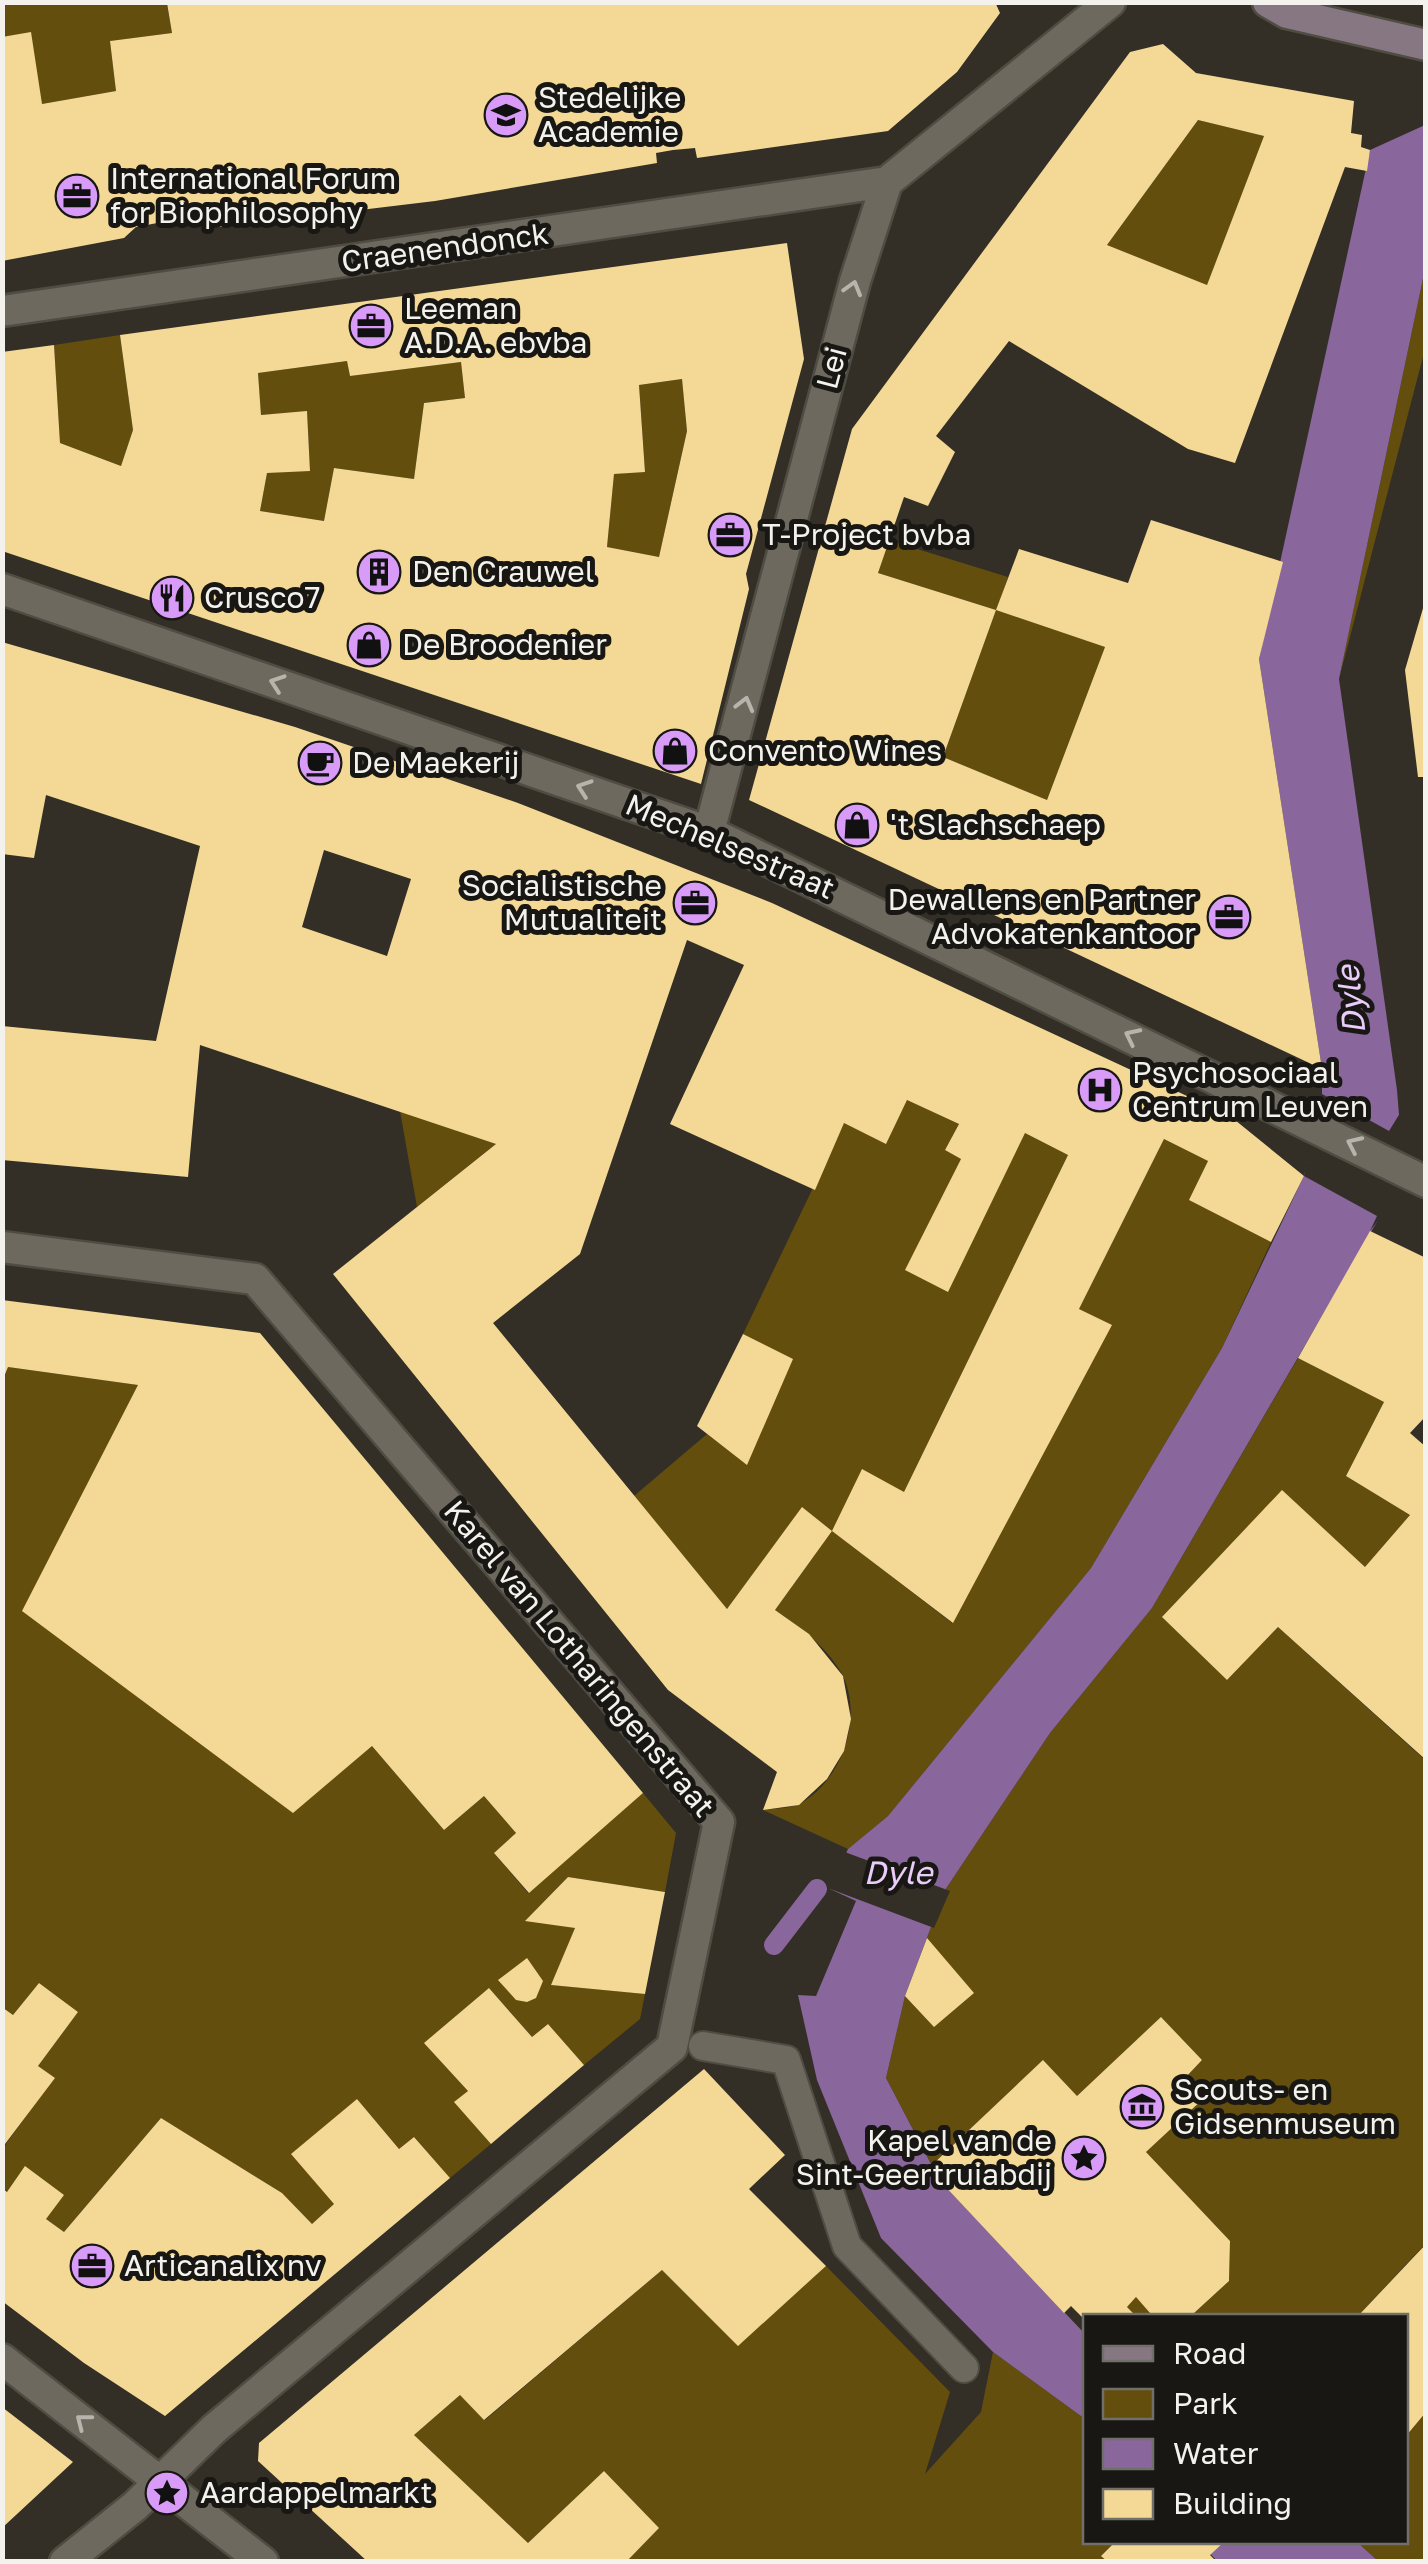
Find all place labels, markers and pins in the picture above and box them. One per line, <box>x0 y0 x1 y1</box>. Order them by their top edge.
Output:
place label: Stedelijke Academie <box>538 79 681 149</box>
school or university icon: Stedelijke Academie <box>483 92 529 138</box>
place label: International Forum for Biophilosophy <box>110 160 396 230</box>
office icon: International Forum for Biophilosophy <box>54 173 100 219</box>
place label: Leeman A.D.A. ebvba <box>404 290 587 360</box>
office icon: Leeman A.D.A. ebvba <box>348 303 394 349</box>
office icon: T-Project bvba <box>707 512 753 558</box>
place label: T-Project bvba <box>762 516 972 552</box>
building icon: Den Crauwel <box>356 549 402 595</box>
place label: Den Crauwel <box>412 553 594 589</box>
restaurant icon: Crusco7 <box>149 575 195 621</box>
place label: Crusco7 <box>204 579 320 615</box>
shop icon: De Broodenier <box>346 622 392 668</box>
place label: De Broodenier <box>402 626 607 662</box>
shop icon: Convento Wines <box>652 728 698 774</box>
place label: Convento Wines <box>708 732 942 768</box>
cafe icon: De Maekerij <box>297 740 343 786</box>
place label: De Maekerij <box>352 744 520 780</box>
shop icon: 't Slachschaep <box>834 802 880 848</box>
place label: 't Slachschaep <box>890 806 1101 842</box>
place label: Socialistische Mutualiteit <box>462 867 662 937</box>
office icon: Socialistische Mutualiteit <box>672 880 718 926</box>
place label: Dewallens en Partner Advokatenkantoor <box>888 881 1196 951</box>
office icon: Dewallens en Partner Advokatenkantoor <box>1206 894 1252 940</box>
place label: Psychosociaal Centrum Leuven <box>1132 1054 1368 1124</box>
hospital icon: Psychosociaal Centrum Leuven <box>1077 1067 1123 1113</box>
place label: Scouts- en Gidsenmuseum <box>1174 2071 1396 2141</box>
museum icon: Scouts- en Gidsenmuseum <box>1119 2084 1165 2130</box>
place label: Kapel van de Sint-Geertruiabdij <box>796 2122 1052 2192</box>
place icon: Kapel van de Sint-Geertruiabdij <box>1061 2135 1107 2181</box>
office icon: Articanalix nv <box>69 2243 115 2289</box>
place label: Articanalix nv <box>124 2247 322 2283</box>
place icon: Aardappelmarkt <box>144 2470 190 2516</box>
place label: Aardappelmarkt <box>200 2474 433 2510</box>

